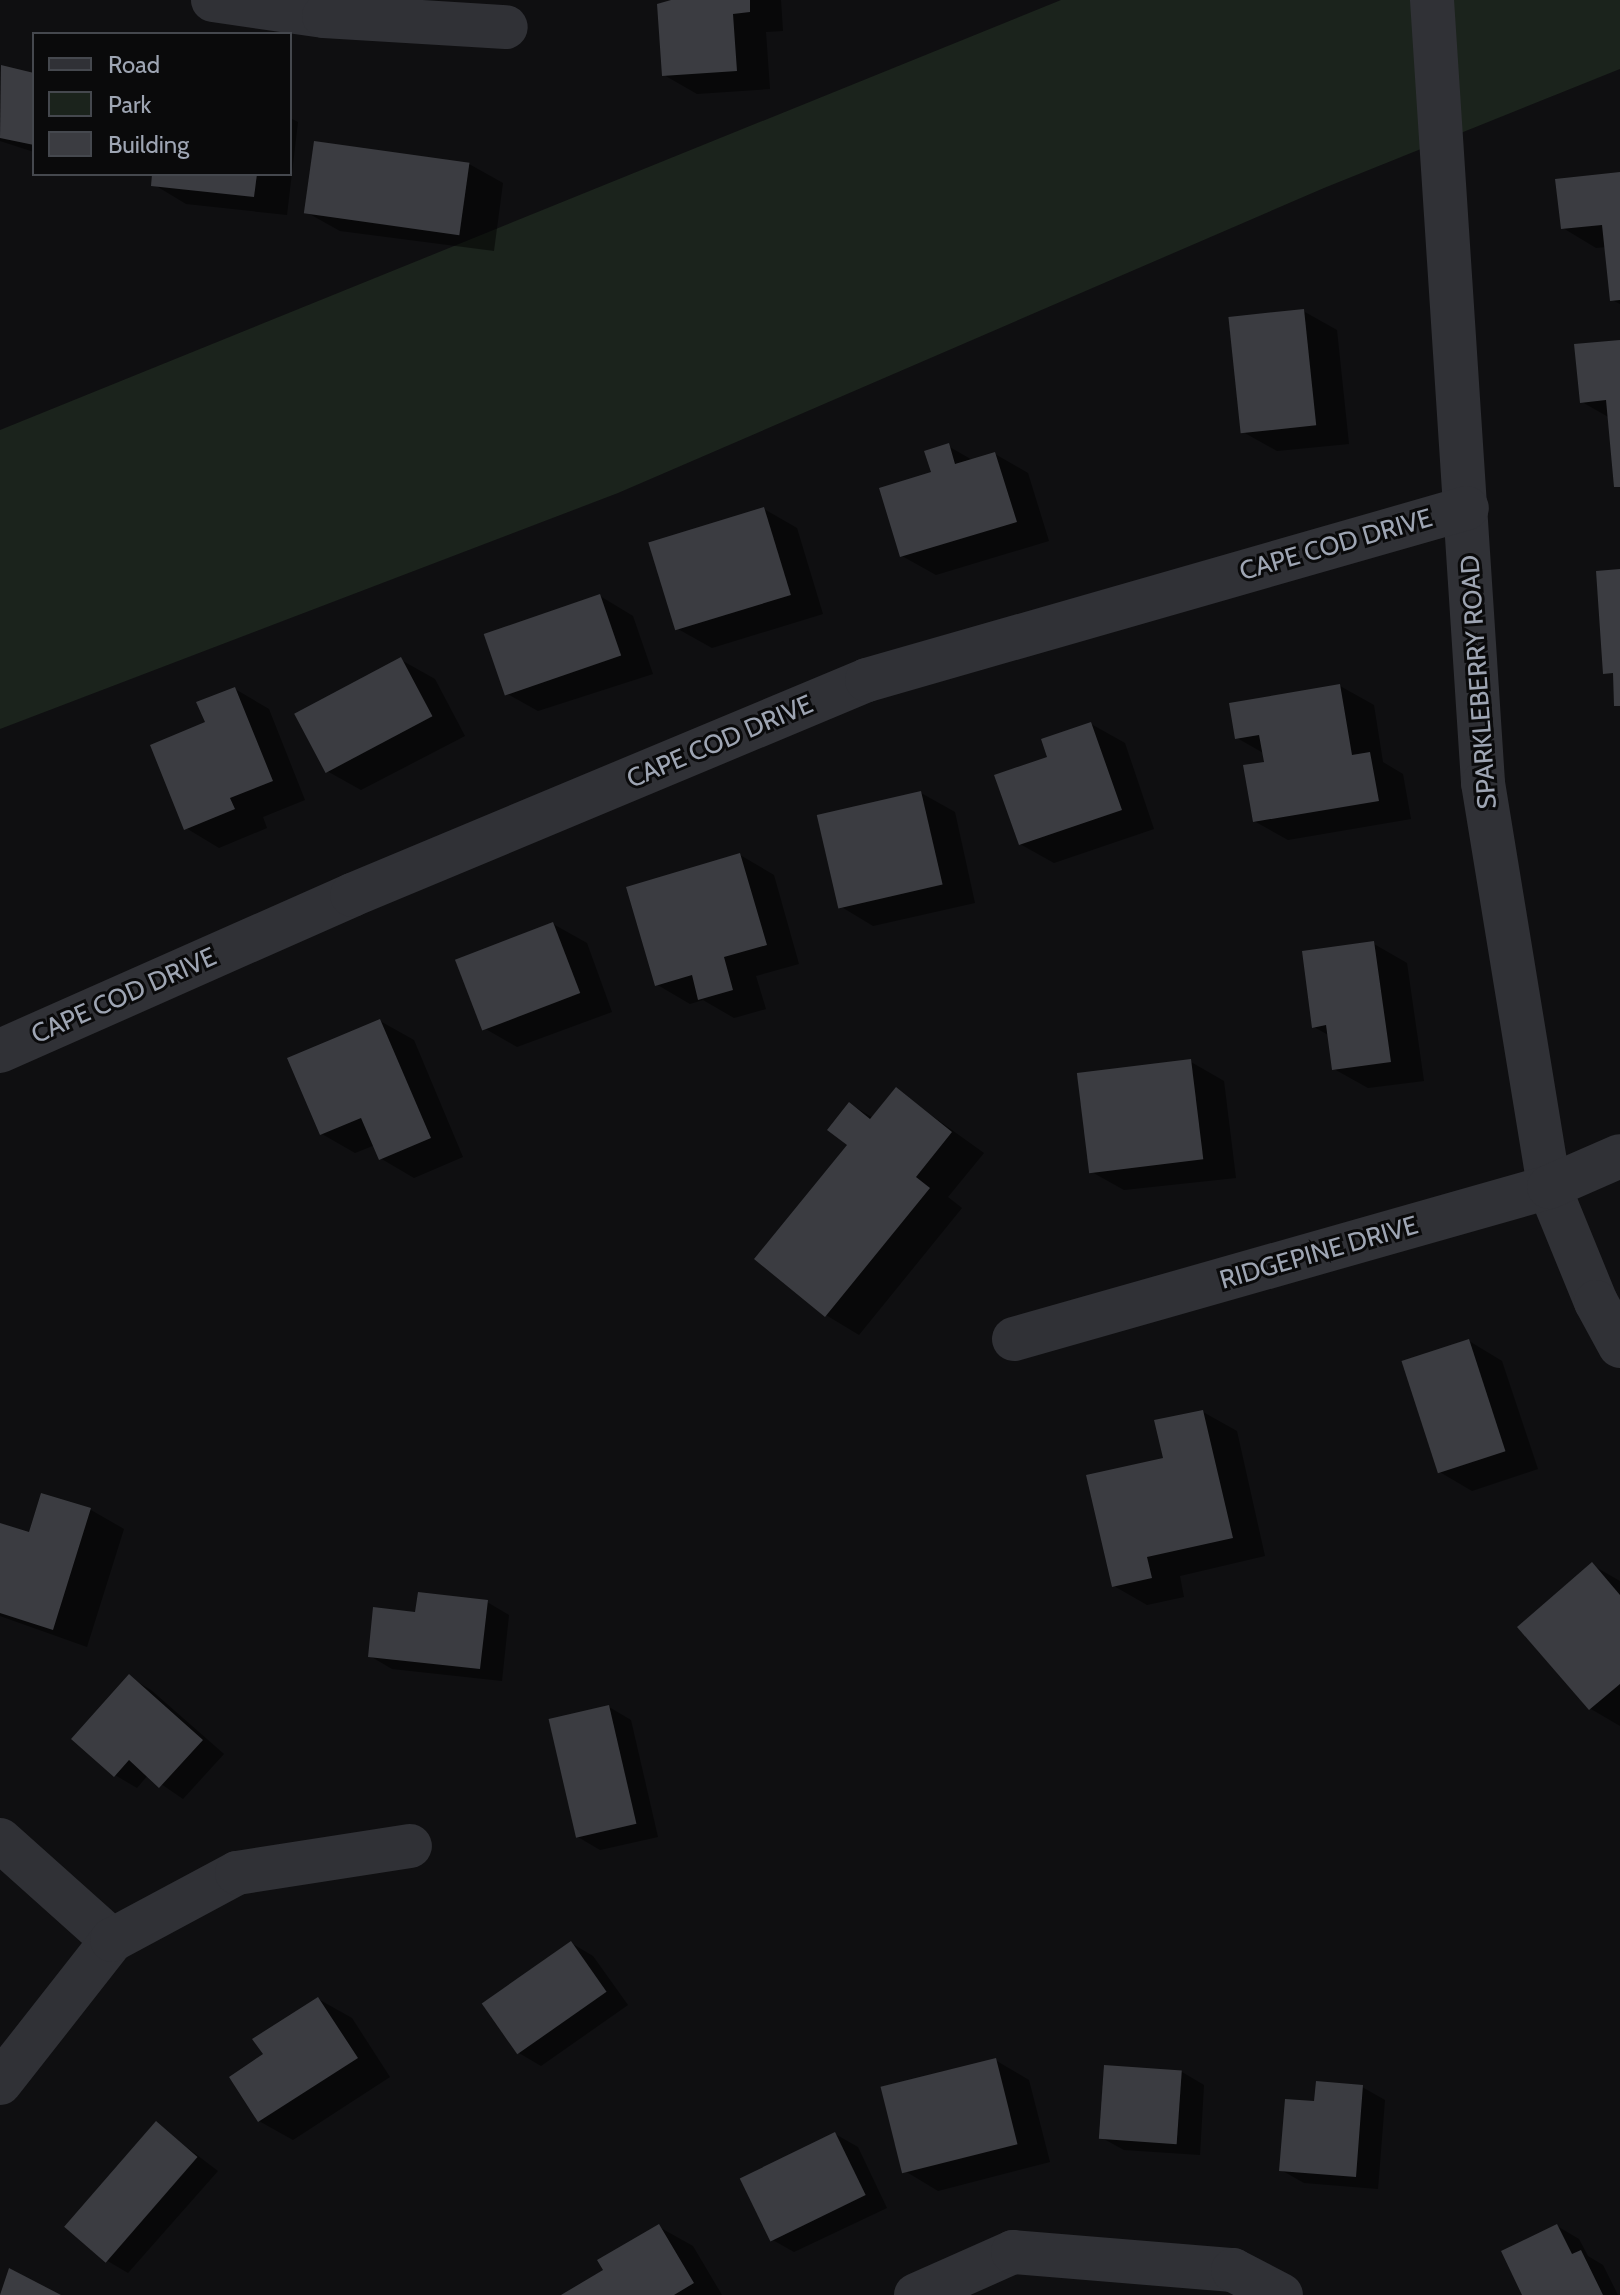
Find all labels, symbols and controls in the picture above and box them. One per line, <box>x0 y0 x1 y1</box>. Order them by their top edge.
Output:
legend <box>32 32 292 176</box>
text: Road <box>108 50 160 79</box>
text: Park <box>108 90 151 119</box>
text: Building <box>108 130 189 159</box>
street label: CAPE COD DRIVE <box>1236 503 1436 587</box>
street label: SPARKLEBERRY ROAD <box>1455 554 1503 810</box>
street label: CAPE COD DRIVE <box>622 689 818 795</box>
street label: CAPE COD DRIVE <box>27 941 221 1051</box>
street label: RIDGEPINE DRIVE <box>1216 1210 1422 1296</box>

